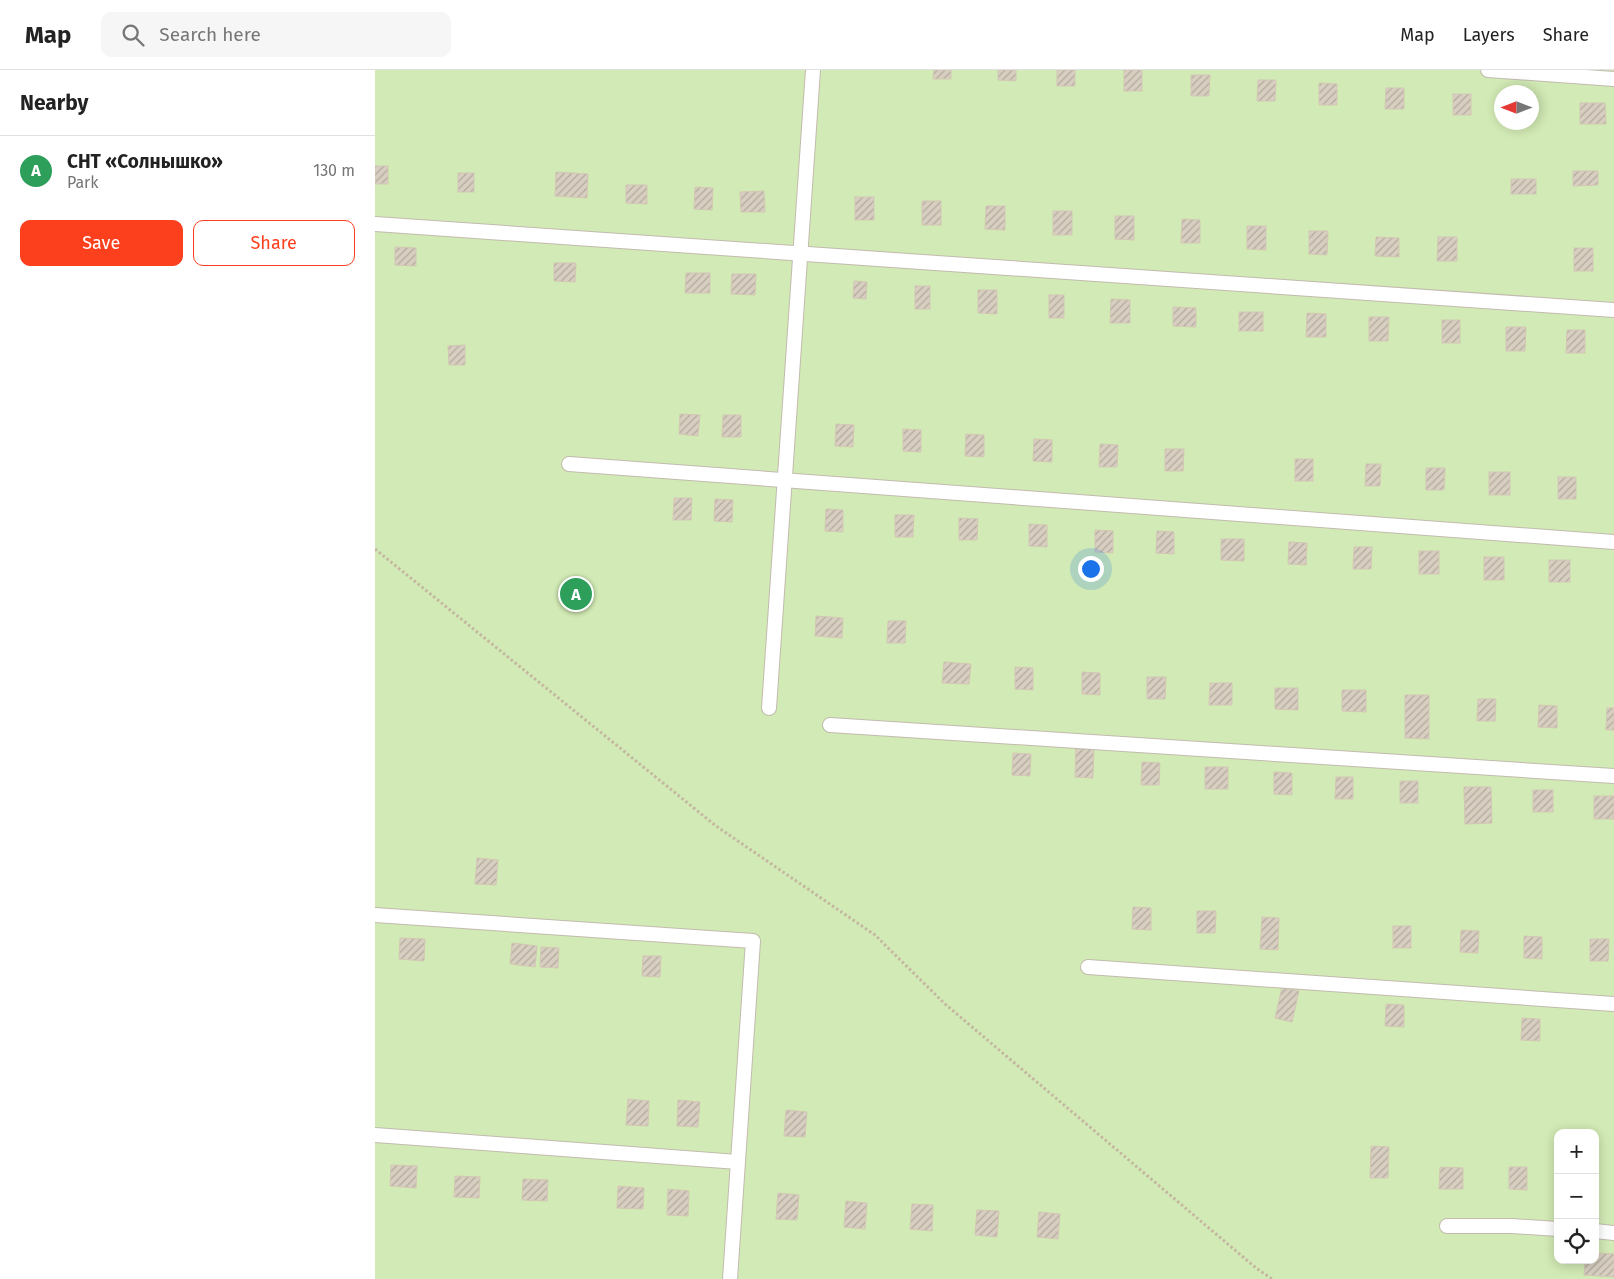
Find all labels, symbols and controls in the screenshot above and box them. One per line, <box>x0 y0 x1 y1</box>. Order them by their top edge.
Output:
search box <box>101 12 451 57</box>
text: Map <box>25 21 71 49</box>
icon: search <box>119 21 147 49</box>
text: Search here <box>159 23 261 46</box>
text: Map <box>1400 24 1435 46</box>
text: Layers <box>1463 24 1515 46</box>
text: Share <box>1543 24 1589 46</box>
north arrow <box>1494 85 1539 130</box>
text: Nearby <box>20 90 88 116</box>
text: СНТ «Солнышко» <box>67 150 223 173</box>
text: A <box>31 161 41 180</box>
text: 130 m <box>313 161 355 180</box>
text: Park <box>67 173 99 192</box>
button: Save <box>20 220 183 266</box>
button: Share <box>193 220 355 266</box>
your location <box>1078 556 1104 582</box>
pin: A <box>560 575 592 613</box>
map controls <box>1554 1129 1599 1264</box>
button: + <box>1554 1129 1599 1174</box>
button: − <box>1554 1174 1599 1219</box>
button: locate <box>1554 1219 1599 1264</box>

